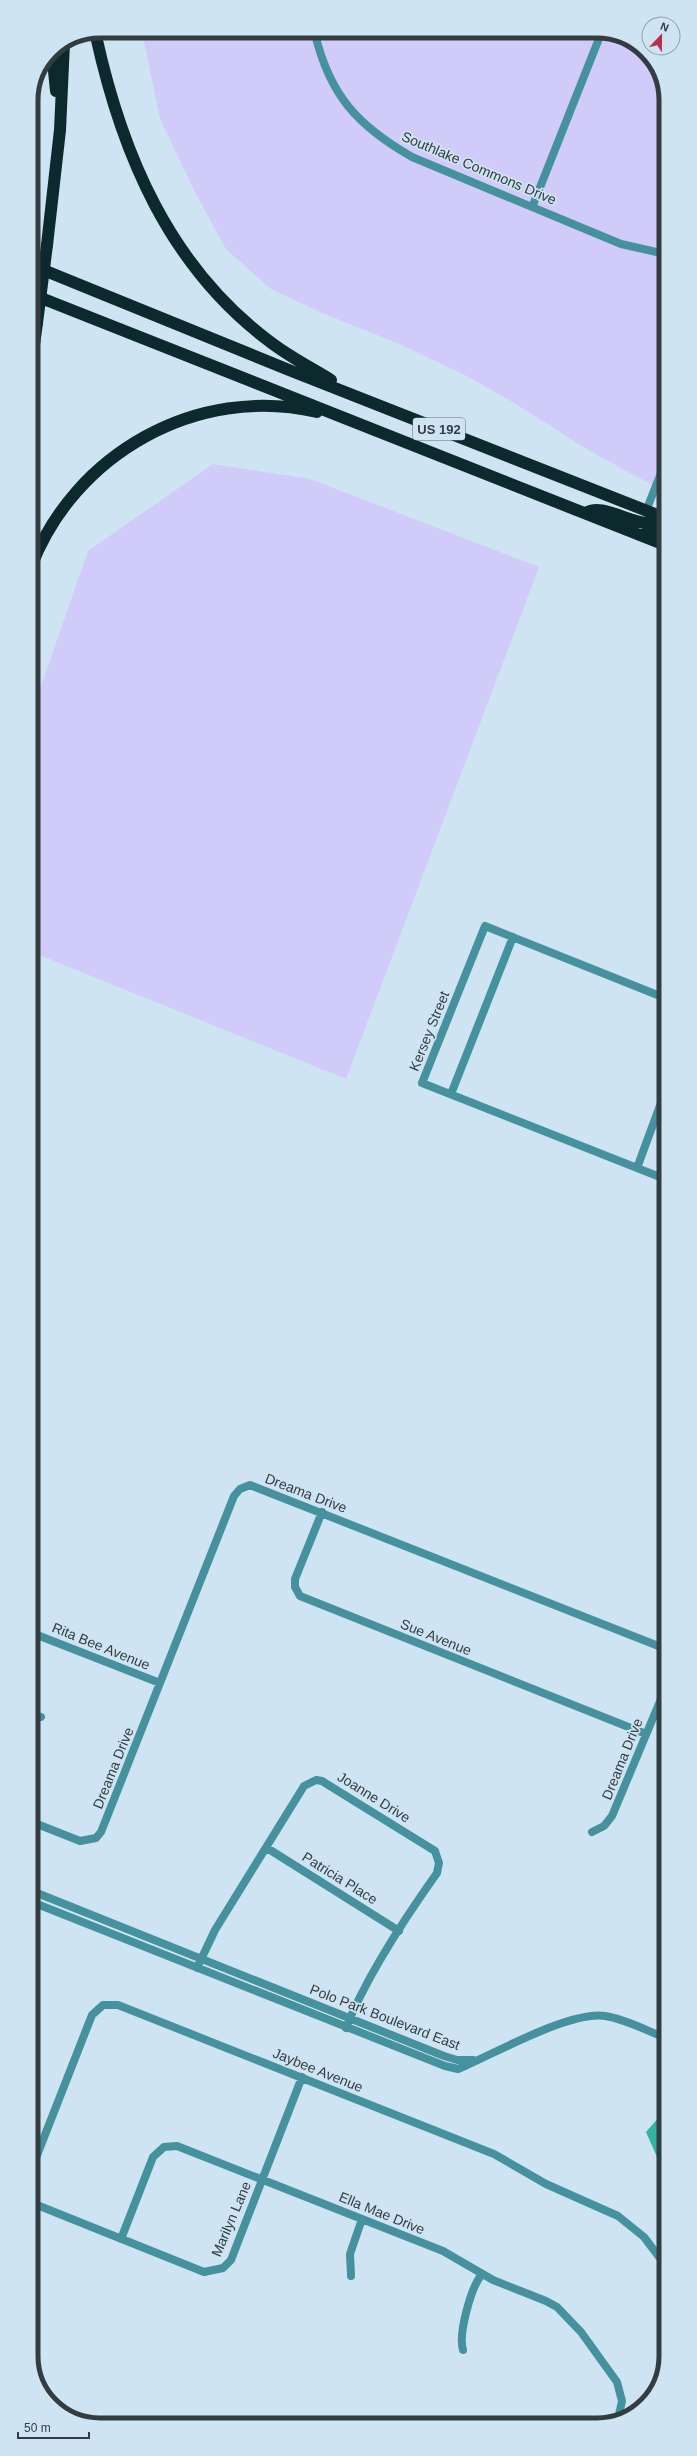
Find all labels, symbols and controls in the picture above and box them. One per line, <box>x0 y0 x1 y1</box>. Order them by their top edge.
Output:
north arrow <box>641 16 681 56</box>
text: N <box>659 20 671 34</box>
street label: Southlake Commons Drive <box>399 128 559 208</box>
road number: US 192 <box>413 418 465 440</box>
street label: Kersey Street <box>406 989 452 1073</box>
street label: Dreama Drive <box>263 1470 349 1516</box>
street label: Sue Avenue <box>398 1615 474 1659</box>
street label: Rita Bee Avenue <box>50 1619 152 1673</box>
street label: Dreama Drive <box>598 1716 646 1802</box>
street label: Dreama Drive <box>89 1725 137 1811</box>
street label: Joanne Drive <box>335 1768 413 1826</box>
street label: Patricia Place <box>299 1849 381 1908</box>
street label: Polo Park Boulevard East <box>308 1981 462 2053</box>
street label: Jaybee Avenue <box>271 2045 365 2095</box>
street label: Marilyn Lane <box>208 2179 254 2259</box>
street label: Ella Mae Drive <box>337 2189 427 2238</box>
scale bar <box>18 2414 89 2440</box>
text: 50 m <box>24 2421 51 2435</box>

